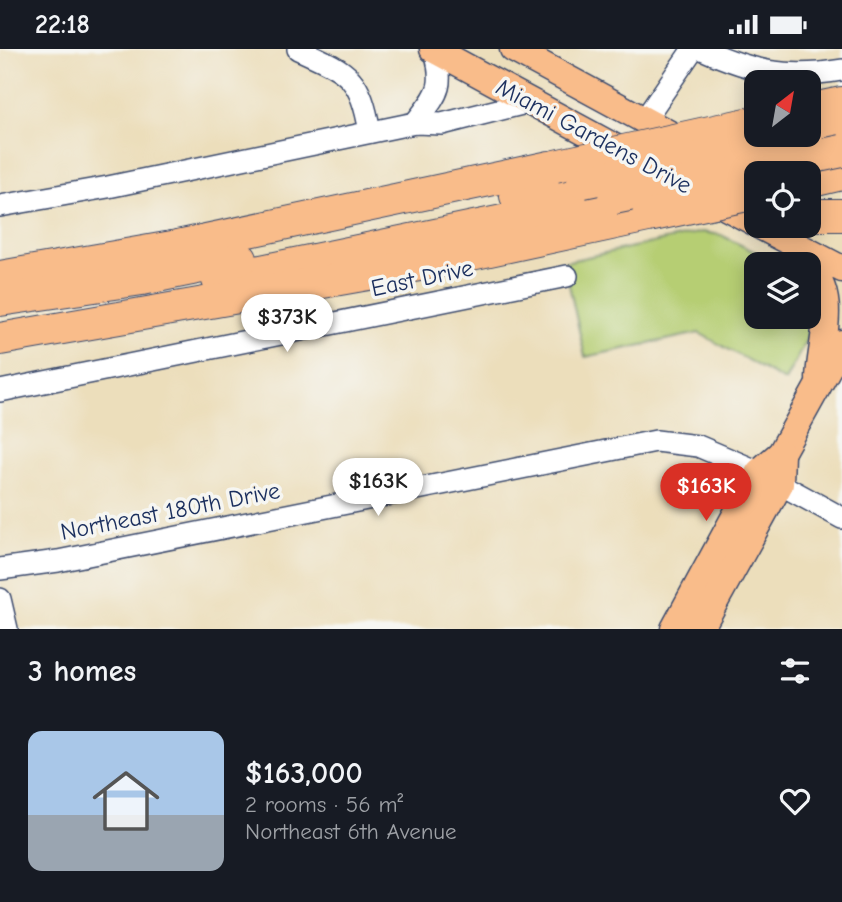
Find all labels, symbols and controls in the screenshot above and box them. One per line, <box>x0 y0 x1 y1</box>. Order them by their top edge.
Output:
text: 22:18 <box>35 10 90 40</box>
north arrow <box>744 70 821 147</box>
map controls <box>744 70 821 329</box>
street label: Miami Gardens Drive <box>491 73 697 199</box>
button: locate <box>744 161 821 238</box>
button: layers <box>744 252 821 329</box>
street label: East Drive <box>369 254 475 302</box>
pin: $373K <box>238 295 336 354</box>
text: $373K <box>257 303 317 330</box>
pin: $163K <box>329 459 427 518</box>
pin: $163K <box>657 463 755 523</box>
text: $163K <box>348 467 408 494</box>
text: $163K <box>676 472 736 499</box>
street label: Northeast 180th Drive <box>58 476 282 546</box>
icon: filters <box>776 652 814 690</box>
text: 3 homes <box>28 654 136 689</box>
text: $163,000 <box>245 756 363 791</box>
icon: home <box>84 759 168 843</box>
icon: heart <box>776 782 814 820</box>
text: 2 rooms · 56 m² <box>245 791 403 818</box>
text: Northeast 6th Avenue <box>245 818 457 845</box>

